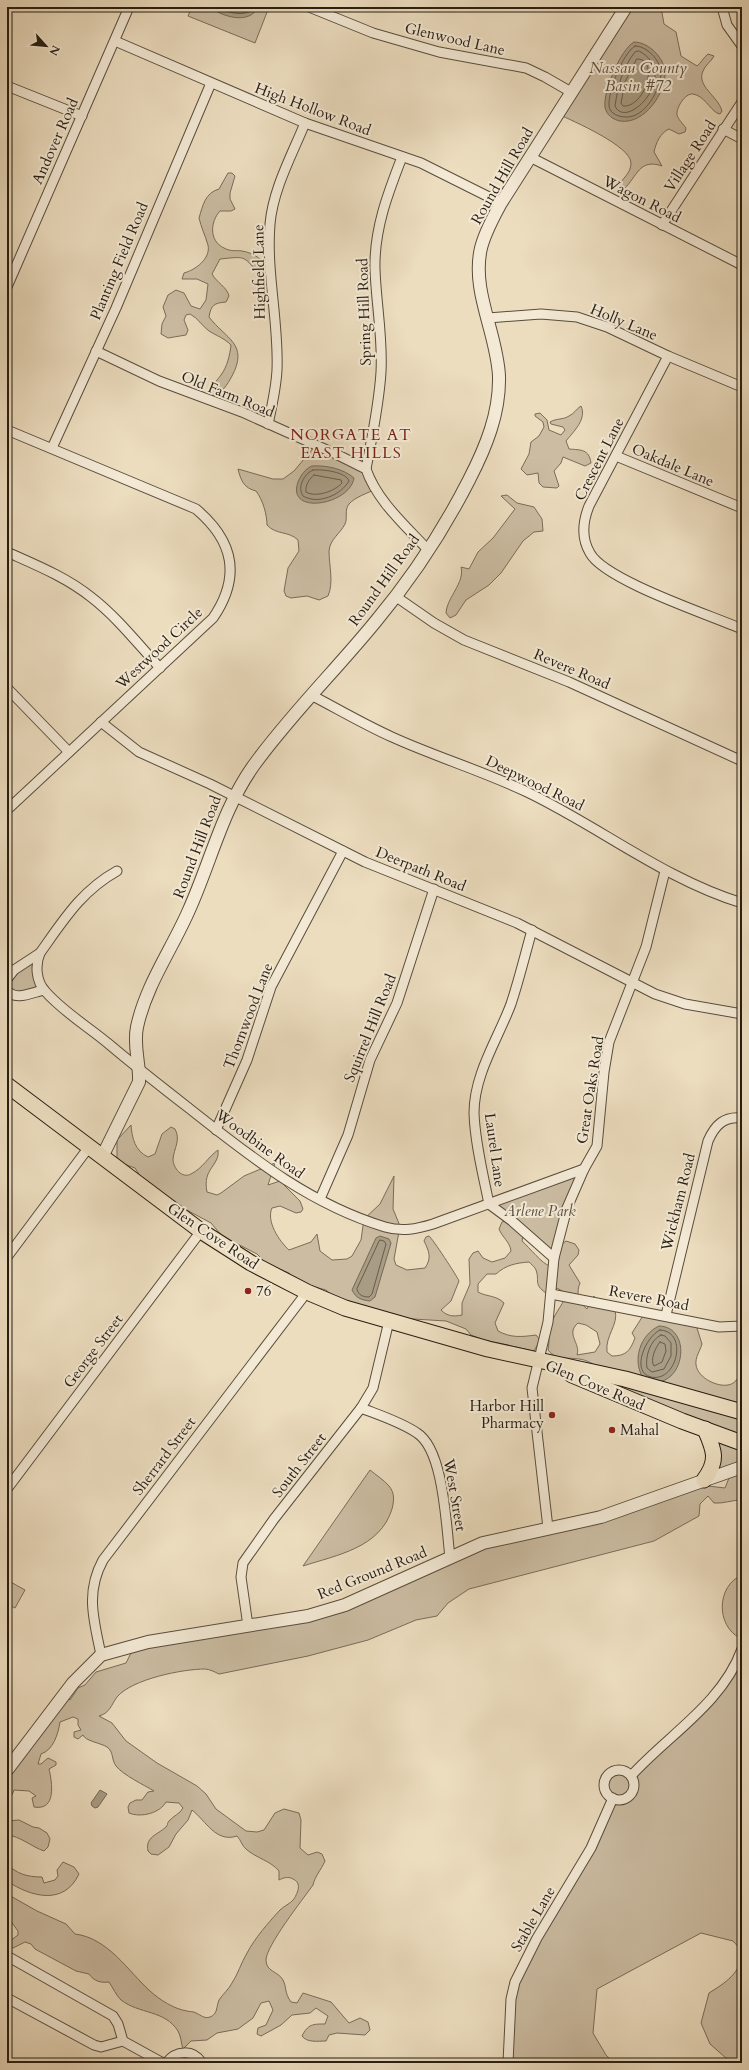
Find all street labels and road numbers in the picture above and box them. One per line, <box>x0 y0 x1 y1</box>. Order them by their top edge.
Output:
street label: Glenwood Lane <box>403 18 507 60</box>
street label: High Hollow Road <box>252 78 374 140</box>
street label: Andover Road <box>27 95 83 187</box>
street label: Village Road <box>659 116 721 196</box>
street label: Round Hill Road <box>466 124 538 228</box>
street label: Wagon Road <box>599 170 684 227</box>
street label: Planting Field Road <box>85 199 153 323</box>
street label: Highfield Lane <box>248 224 270 320</box>
street label: Spring Hill Road <box>352 258 376 366</box>
street label: Holly Lane <box>587 299 661 345</box>
street label: Old Farm Road <box>178 366 278 422</box>
street label: Crescent Lane <box>570 414 629 504</box>
street label: Oakdale Lane <box>629 439 717 491</box>
street label: Round Hill Road <box>344 530 424 630</box>
street label: Westwood Circle <box>110 602 207 694</box>
street label: Revere Road <box>531 644 613 694</box>
street label: Deepwood Road <box>483 751 587 815</box>
street label: Round Hill Road <box>168 793 226 901</box>
street label: Deerpath Road <box>373 842 469 896</box>
street label: Thornwood Lane <box>219 960 278 1072</box>
street label: Squirrel Hill Road <box>339 971 401 1085</box>
street label: Great Oaks Road <box>572 1035 608 1145</box>
street label: Woodbine Road <box>211 1104 309 1183</box>
street label: Laurel Lane <box>480 1112 510 1189</box>
street label: Wickham Road <box>656 1151 700 1254</box>
street label: Glen Cove Road <box>163 1198 263 1274</box>
street label: Revere Road <box>607 1280 691 1316</box>
street label: George Street <box>59 1310 127 1392</box>
street label: Glen Cove Road <box>542 1355 648 1415</box>
street label: Sherrard Street <box>128 1412 200 1499</box>
street label: South Street <box>267 1428 331 1501</box>
street label: West Street <box>439 1456 471 1533</box>
street label: Red Ground Road <box>314 1542 430 1604</box>
street label: Stable Lane <box>506 1883 560 1955</box>

